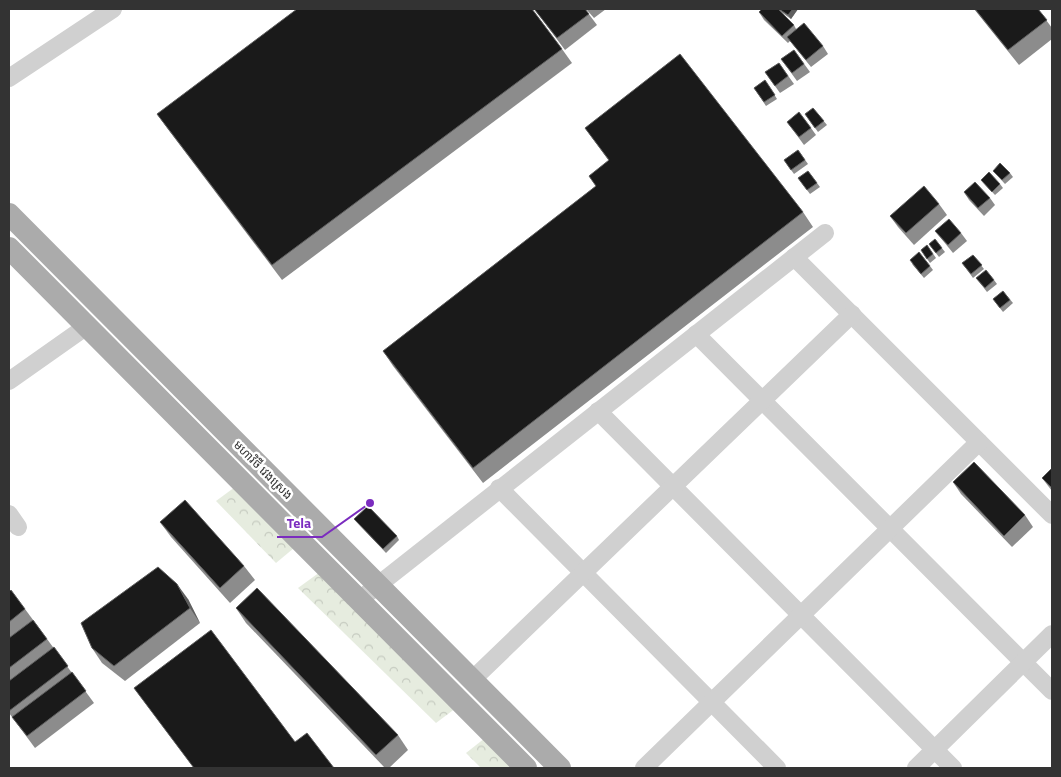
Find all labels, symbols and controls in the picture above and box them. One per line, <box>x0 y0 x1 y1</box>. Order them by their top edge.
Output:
street label: មហាវិថី វេងស្រេង <box>229 436 297 504</box>
callout: Tela <box>277 508 322 537</box>
text: Tela <box>287 512 311 533</box>

